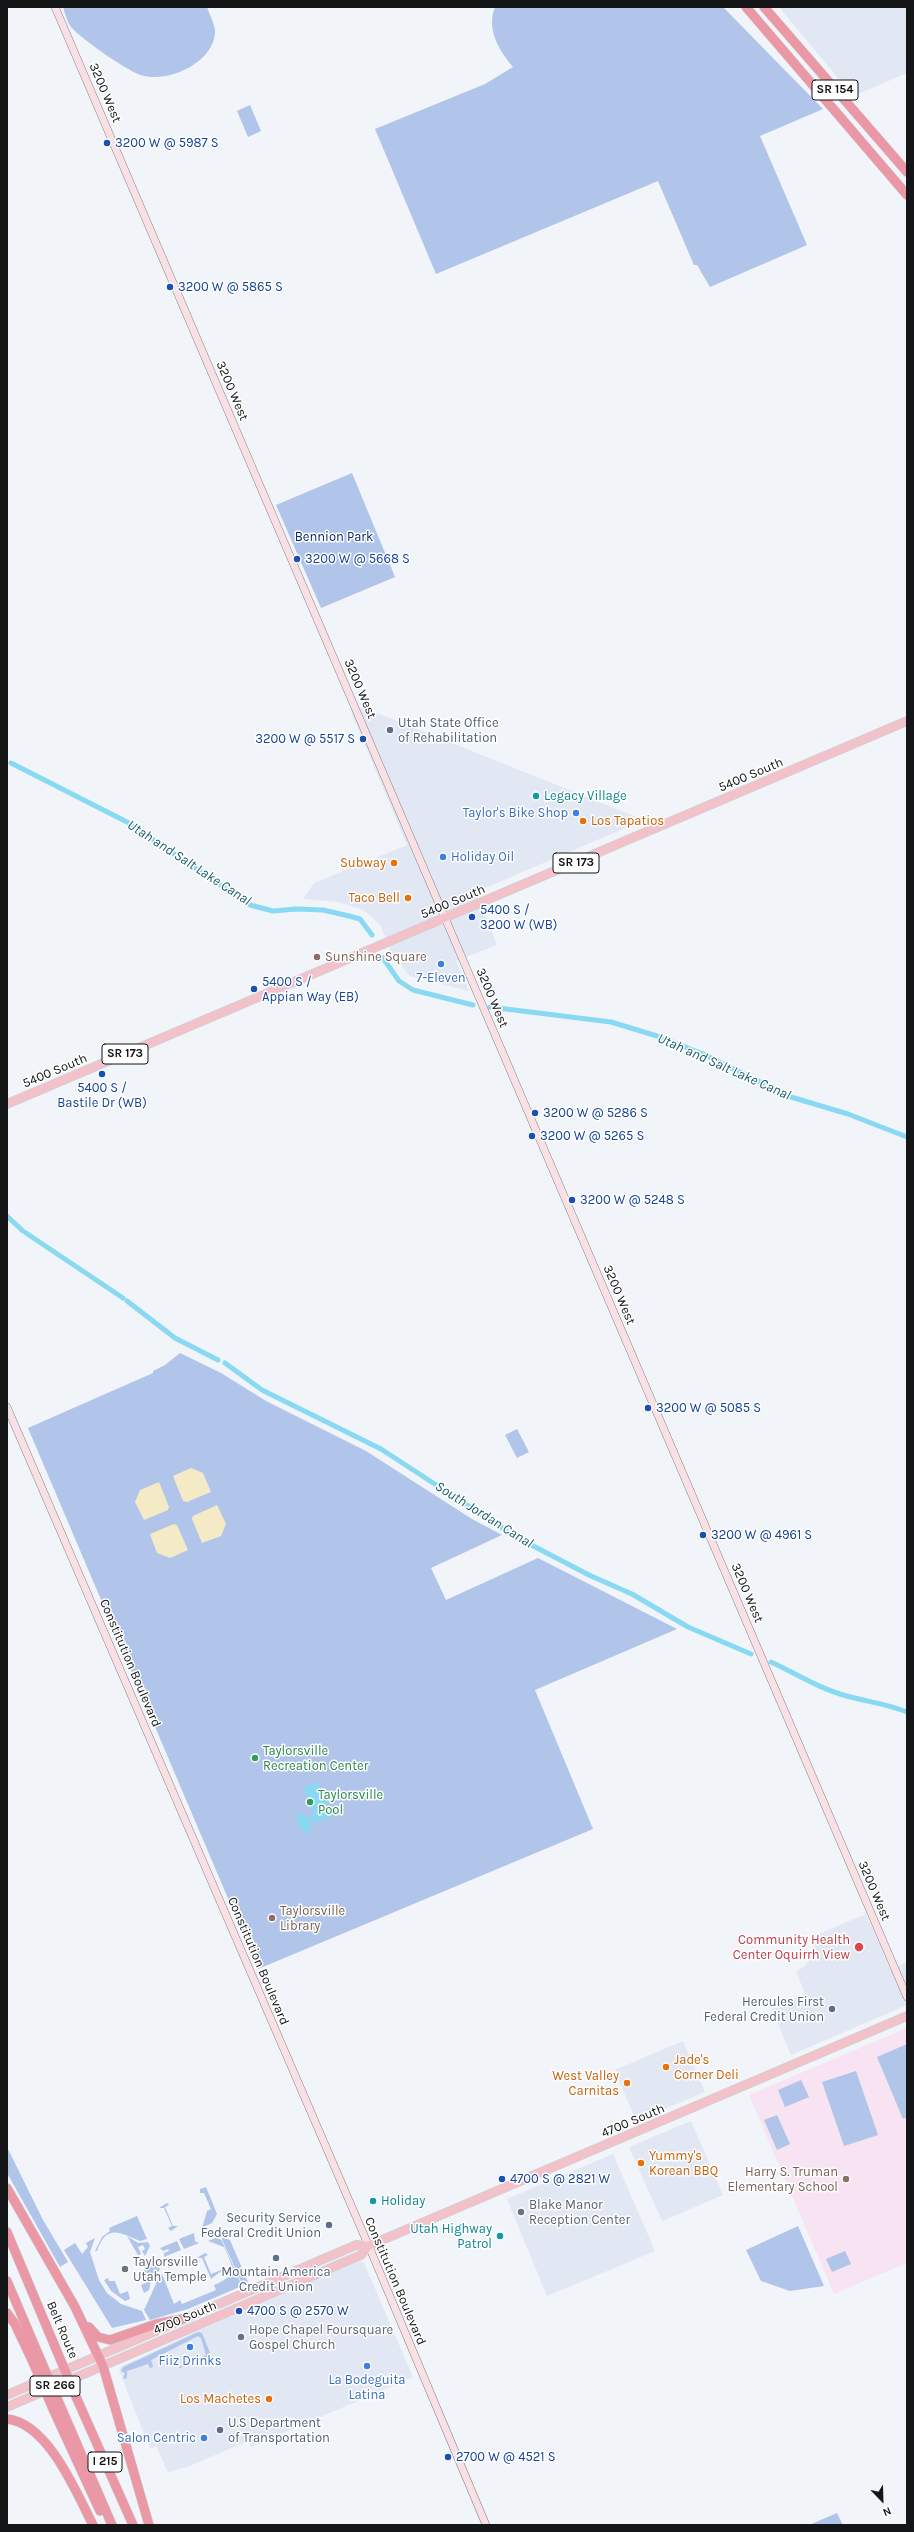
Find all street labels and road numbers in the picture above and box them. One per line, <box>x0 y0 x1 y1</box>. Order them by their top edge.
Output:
street label: 3200 West <box>85 61 125 125</box>
road number: SR 154 <box>812 80 858 100</box>
street label: 3200 West <box>212 359 252 423</box>
street label: 3200 West <box>340 657 380 721</box>
street label: 5400 South <box>716 754 786 796</box>
road number: SR 173 <box>553 853 599 873</box>
street label: 5400 South <box>418 881 488 923</box>
street label: 3200 West <box>472 966 512 1030</box>
road number: SR 173 <box>102 1044 148 1064</box>
street label: 5400 South <box>20 1050 90 1092</box>
street label: 3200 West <box>599 1263 639 1327</box>
street label: 3200 West <box>727 1561 767 1625</box>
street label: Constitution Boulevard <box>96 1597 164 1729</box>
street label: 3200 West <box>854 1859 894 1923</box>
street label: Constitution Boulevard <box>224 1895 292 2027</box>
street label: 4700 South <box>599 2101 667 2141</box>
street label: Constitution Boulevard <box>361 2215 429 2347</box>
street label: 4700 South <box>151 2298 219 2338</box>
street label: Belt Route <box>43 2299 81 2361</box>
road number: SR 266 <box>30 2376 80 2396</box>
road number: I 215 <box>88 2452 122 2472</box>

